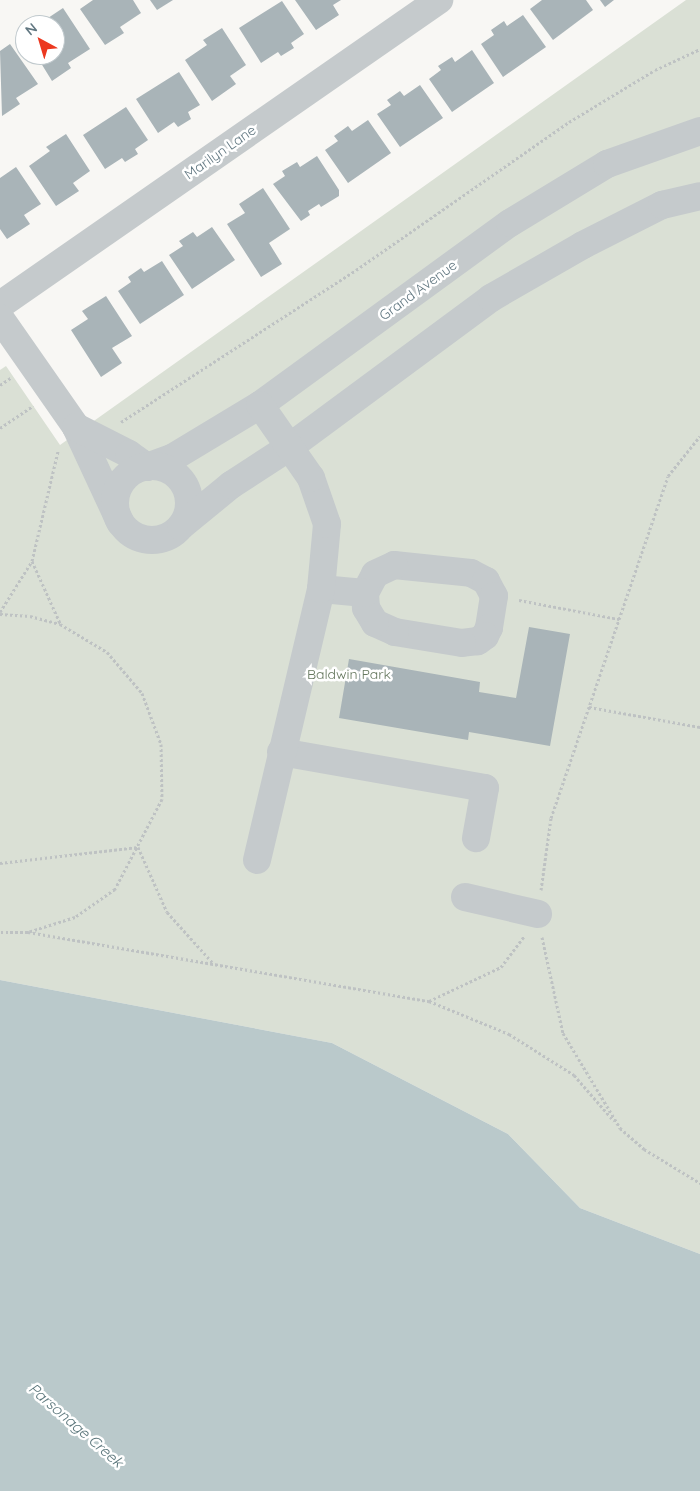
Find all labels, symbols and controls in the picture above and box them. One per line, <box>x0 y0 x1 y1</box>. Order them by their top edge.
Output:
north arrow <box>15 15 65 65</box>
text: N <box>22 19 41 39</box>
street label: Marilyn Lane <box>181 121 259 183</box>
street label: Grand Avenue <box>376 256 460 324</box>
park label: Baldwin Park <box>307 666 391 682</box>
water label: Parsonage Creek <box>25 1379 127 1471</box>

